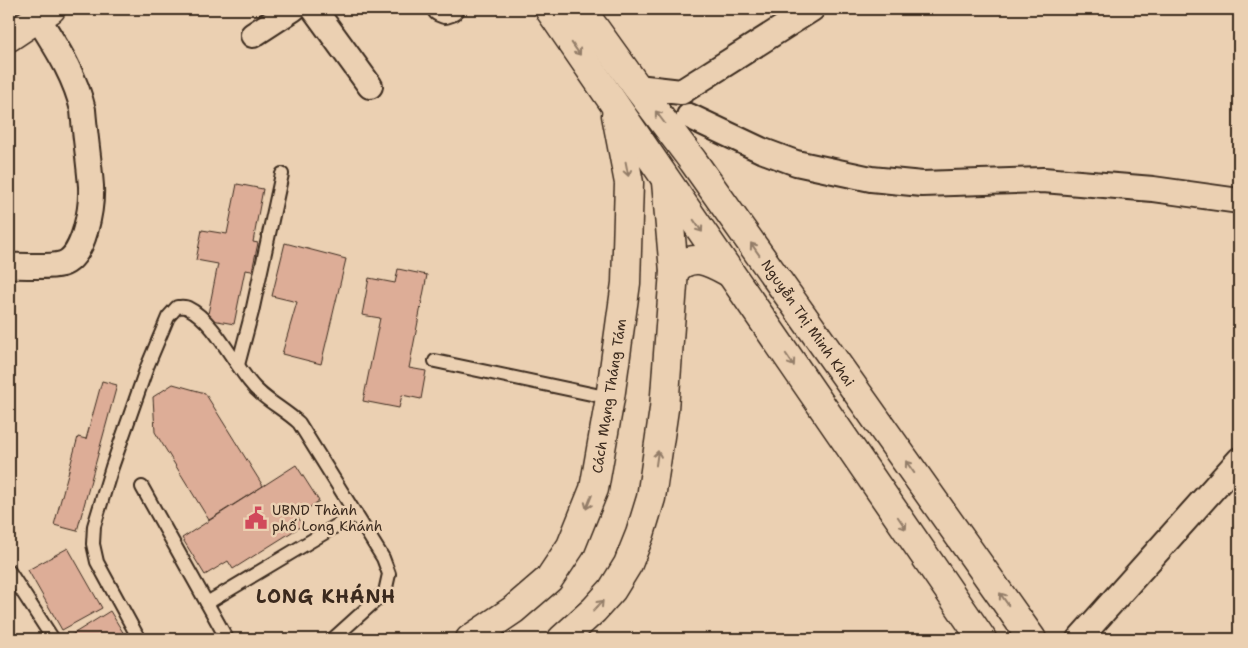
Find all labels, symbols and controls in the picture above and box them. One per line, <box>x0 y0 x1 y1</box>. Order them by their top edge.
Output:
one-way arrow <box>571 42 581 56</box>
one-way arrow <box>654 111 665 124</box>
one-way arrow <box>622 160 632 176</box>
one-way arrow <box>693 219 703 233</box>
one-way arrow <box>750 242 760 256</box>
street label: Nguyễn Thị Minh Khai <box>757 256 859 390</box>
street label: Cách Mạng Tháng Tám <box>588 317 630 475</box>
one-way arrow <box>785 353 795 367</box>
one-way arrow <box>652 450 662 466</box>
one-way arrow <box>905 460 915 474</box>
one-way arrow <box>583 495 592 510</box>
place label: UBND Thành phố Long Khánh <box>272 501 383 535</box>
public building icon: UBND Thành phố Long Khánh <box>243 505 269 531</box>
one-way arrow <box>897 516 907 530</box>
district label: LONG KHÁNH <box>256 583 396 609</box>
one-way arrow <box>999 593 1009 607</box>
one-way arrow <box>592 599 603 612</box>

